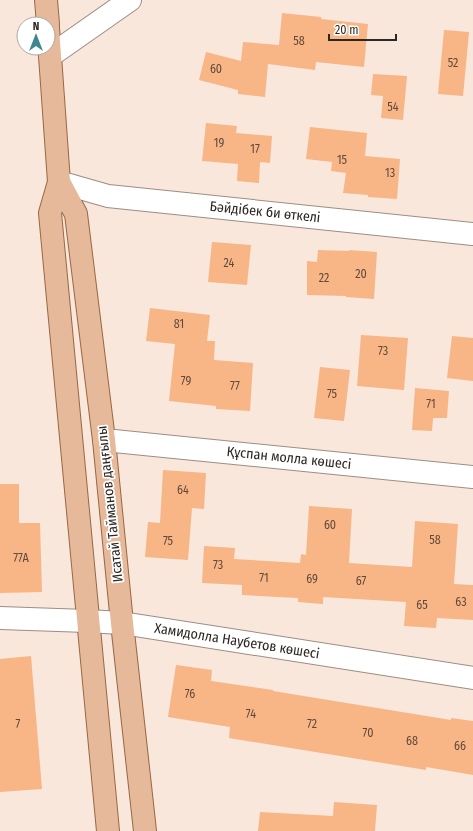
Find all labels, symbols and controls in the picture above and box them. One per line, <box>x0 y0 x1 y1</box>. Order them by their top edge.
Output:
north arrow <box>16 16 56 56</box>
scale bar <box>329 16 396 42</box>
text: N <box>33 20 39 33</box>
text: 20 m <box>335 23 359 37</box>
house number: 58 <box>293 34 305 48</box>
house number: 52 <box>448 56 458 70</box>
house number: 60 <box>210 62 222 76</box>
house number: 54 <box>387 100 399 114</box>
house number: 19 <box>214 136 224 150</box>
house number: 17 <box>250 142 260 156</box>
house number: 15 <box>337 153 348 167</box>
house number: 13 <box>385 166 395 180</box>
street label: Бәйдібек би өткелі <box>209 198 321 226</box>
house number: 24 <box>224 256 235 270</box>
house number: 20 <box>355 267 367 281</box>
house number: 22 <box>319 271 329 285</box>
house number: 81 <box>174 317 184 331</box>
house number: 73 <box>378 344 388 358</box>
house number: 79 <box>181 374 191 388</box>
house number: 77 <box>230 379 240 393</box>
house number: 75 <box>327 387 338 401</box>
house number: 71 <box>426 397 436 411</box>
street label: Исатай Тайманов даңғылы <box>93 425 127 583</box>
street label: Құспан молла көшесі <box>226 443 352 473</box>
house number: 64 <box>177 483 189 497</box>
house number: 60 <box>324 518 336 532</box>
house number: 58 <box>429 533 441 547</box>
house number: 75 <box>163 534 174 548</box>
house number: 77А <box>13 551 30 565</box>
house number: 73 <box>213 558 223 572</box>
house number: 71 <box>259 571 269 585</box>
house number: 69 <box>306 572 318 586</box>
house number: 67 <box>356 574 366 588</box>
house number: 63 <box>455 595 467 609</box>
house number: 65 <box>416 598 428 612</box>
street label: Хамидолла Наубетов көшесі <box>153 620 321 662</box>
house number: 76 <box>185 687 195 701</box>
house number: 74 <box>246 707 256 721</box>
house number: 7 <box>16 717 21 731</box>
house number: 72 <box>307 717 317 731</box>
house number: 70 <box>363 726 373 740</box>
house number: 68 <box>406 734 418 748</box>
house number: 66 <box>454 739 466 753</box>

